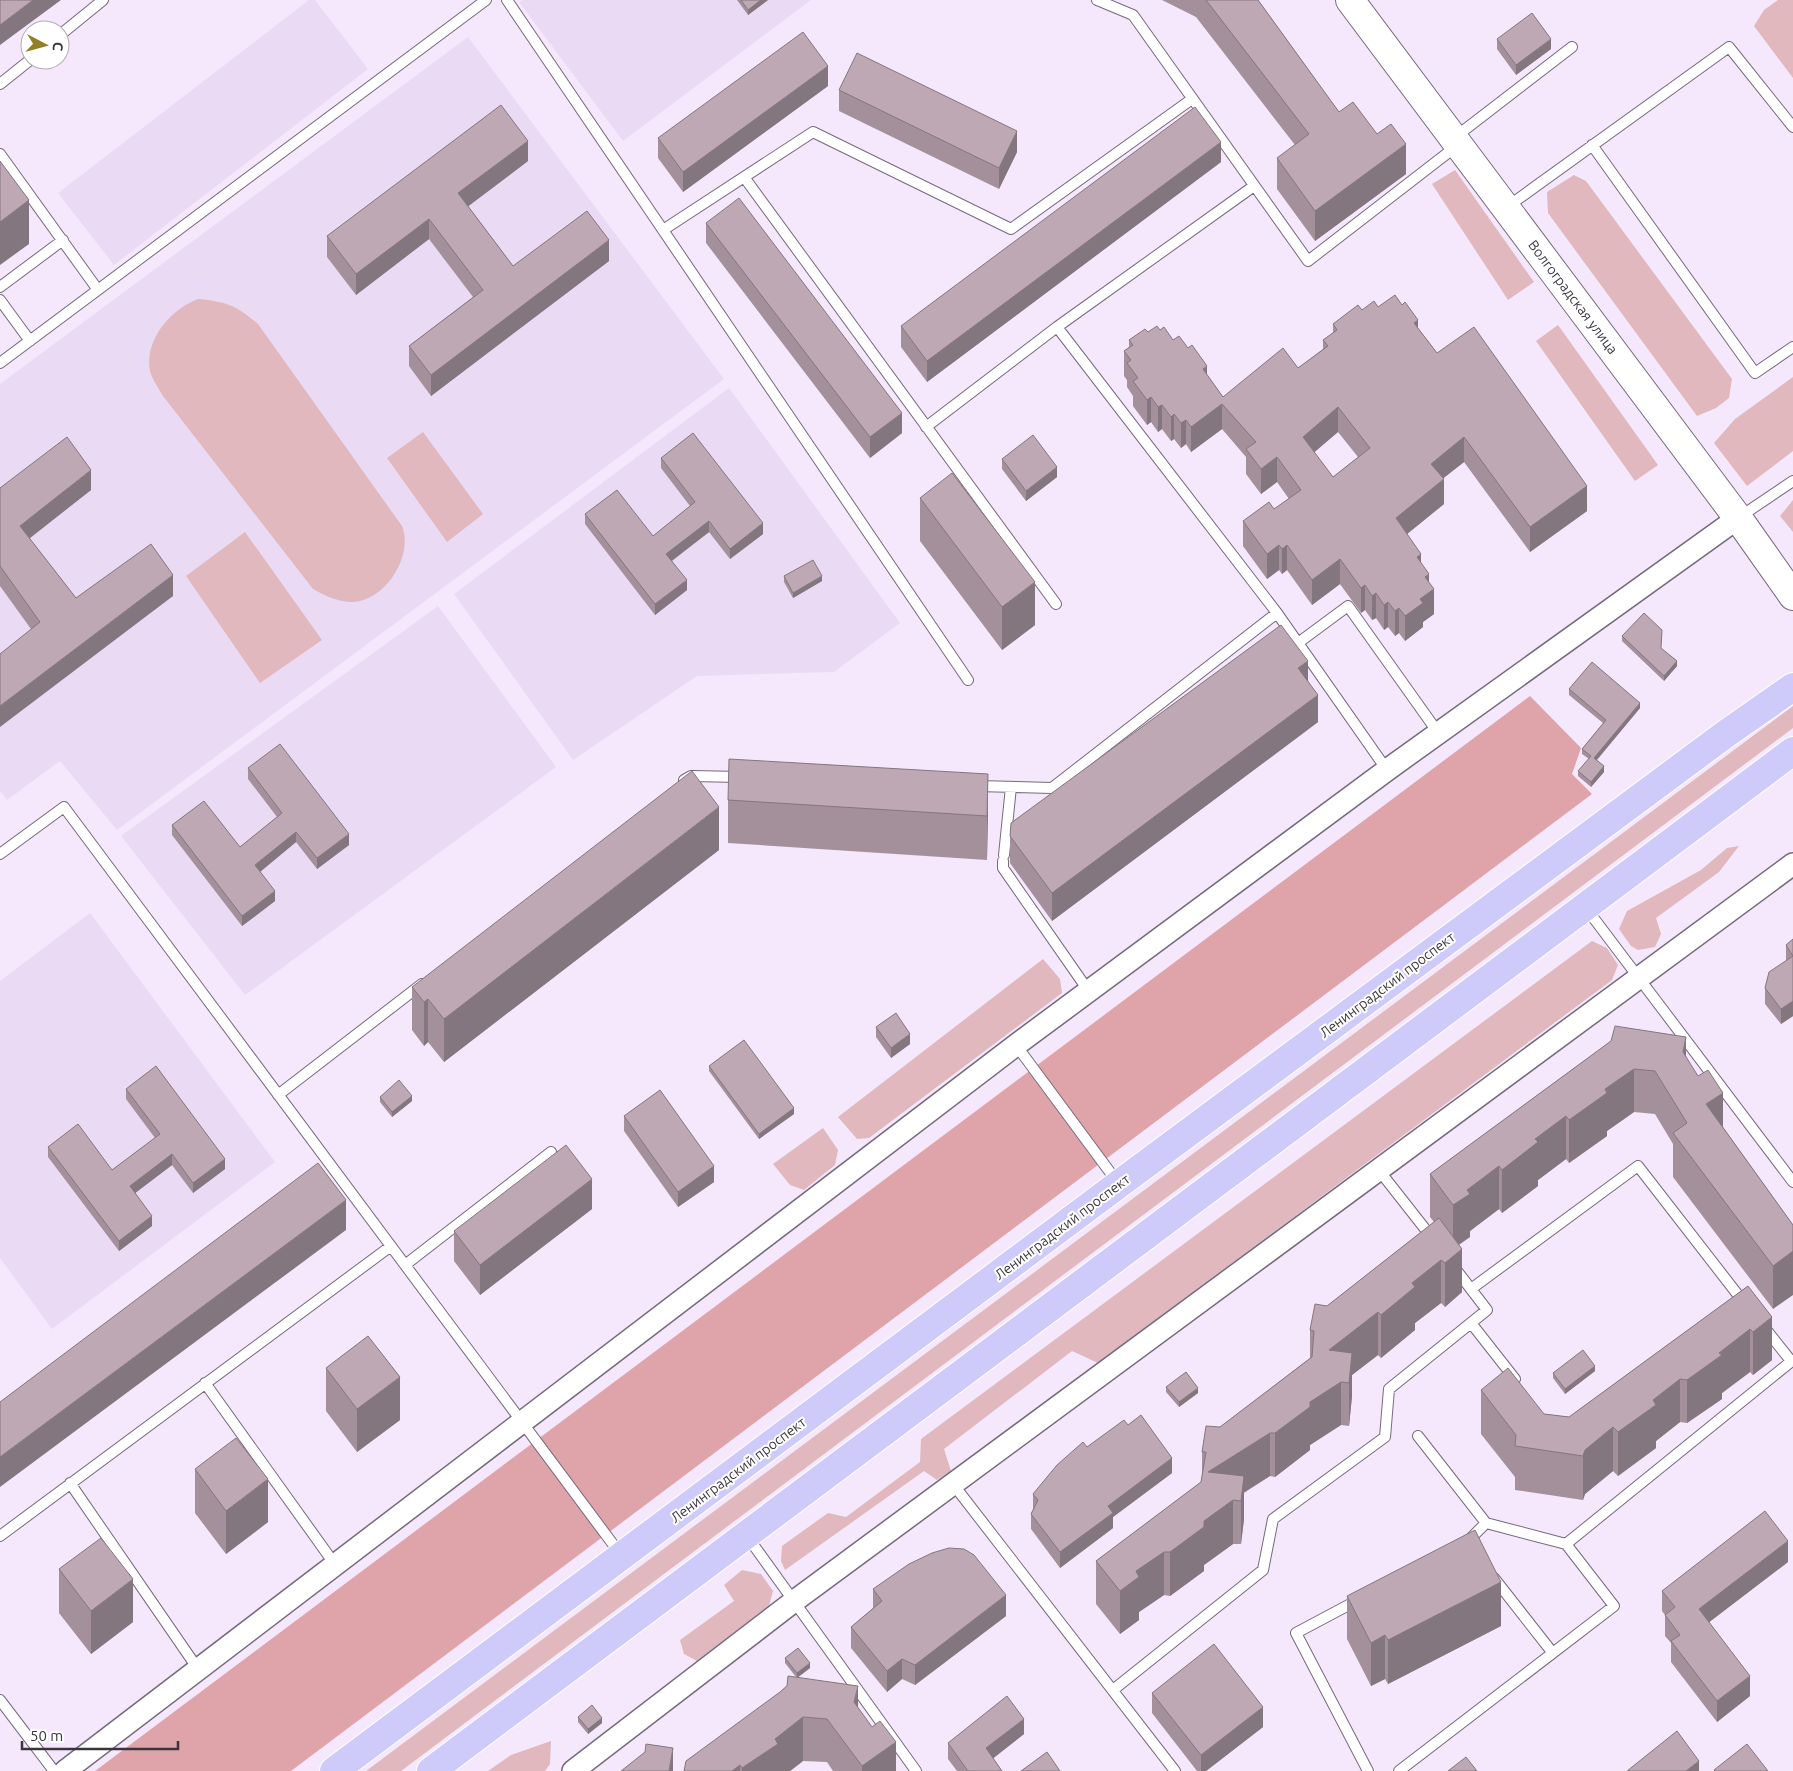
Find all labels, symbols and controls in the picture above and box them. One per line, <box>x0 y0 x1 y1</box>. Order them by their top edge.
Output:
north arrow <box>20 20 70 70</box>
text: С <box>49 41 66 52</box>
street label: Волгоградская улица <box>1525 237 1621 357</box>
street label: Ленинградский проспект <box>1316 929 1458 1041</box>
street label: Ленинградский проспект <box>991 1171 1133 1283</box>
street label: Ленинградский проспект <box>667 1414 809 1526</box>
scale bar <box>22 1718 179 1750</box>
text: 50 m <box>30 1727 63 1744</box>

